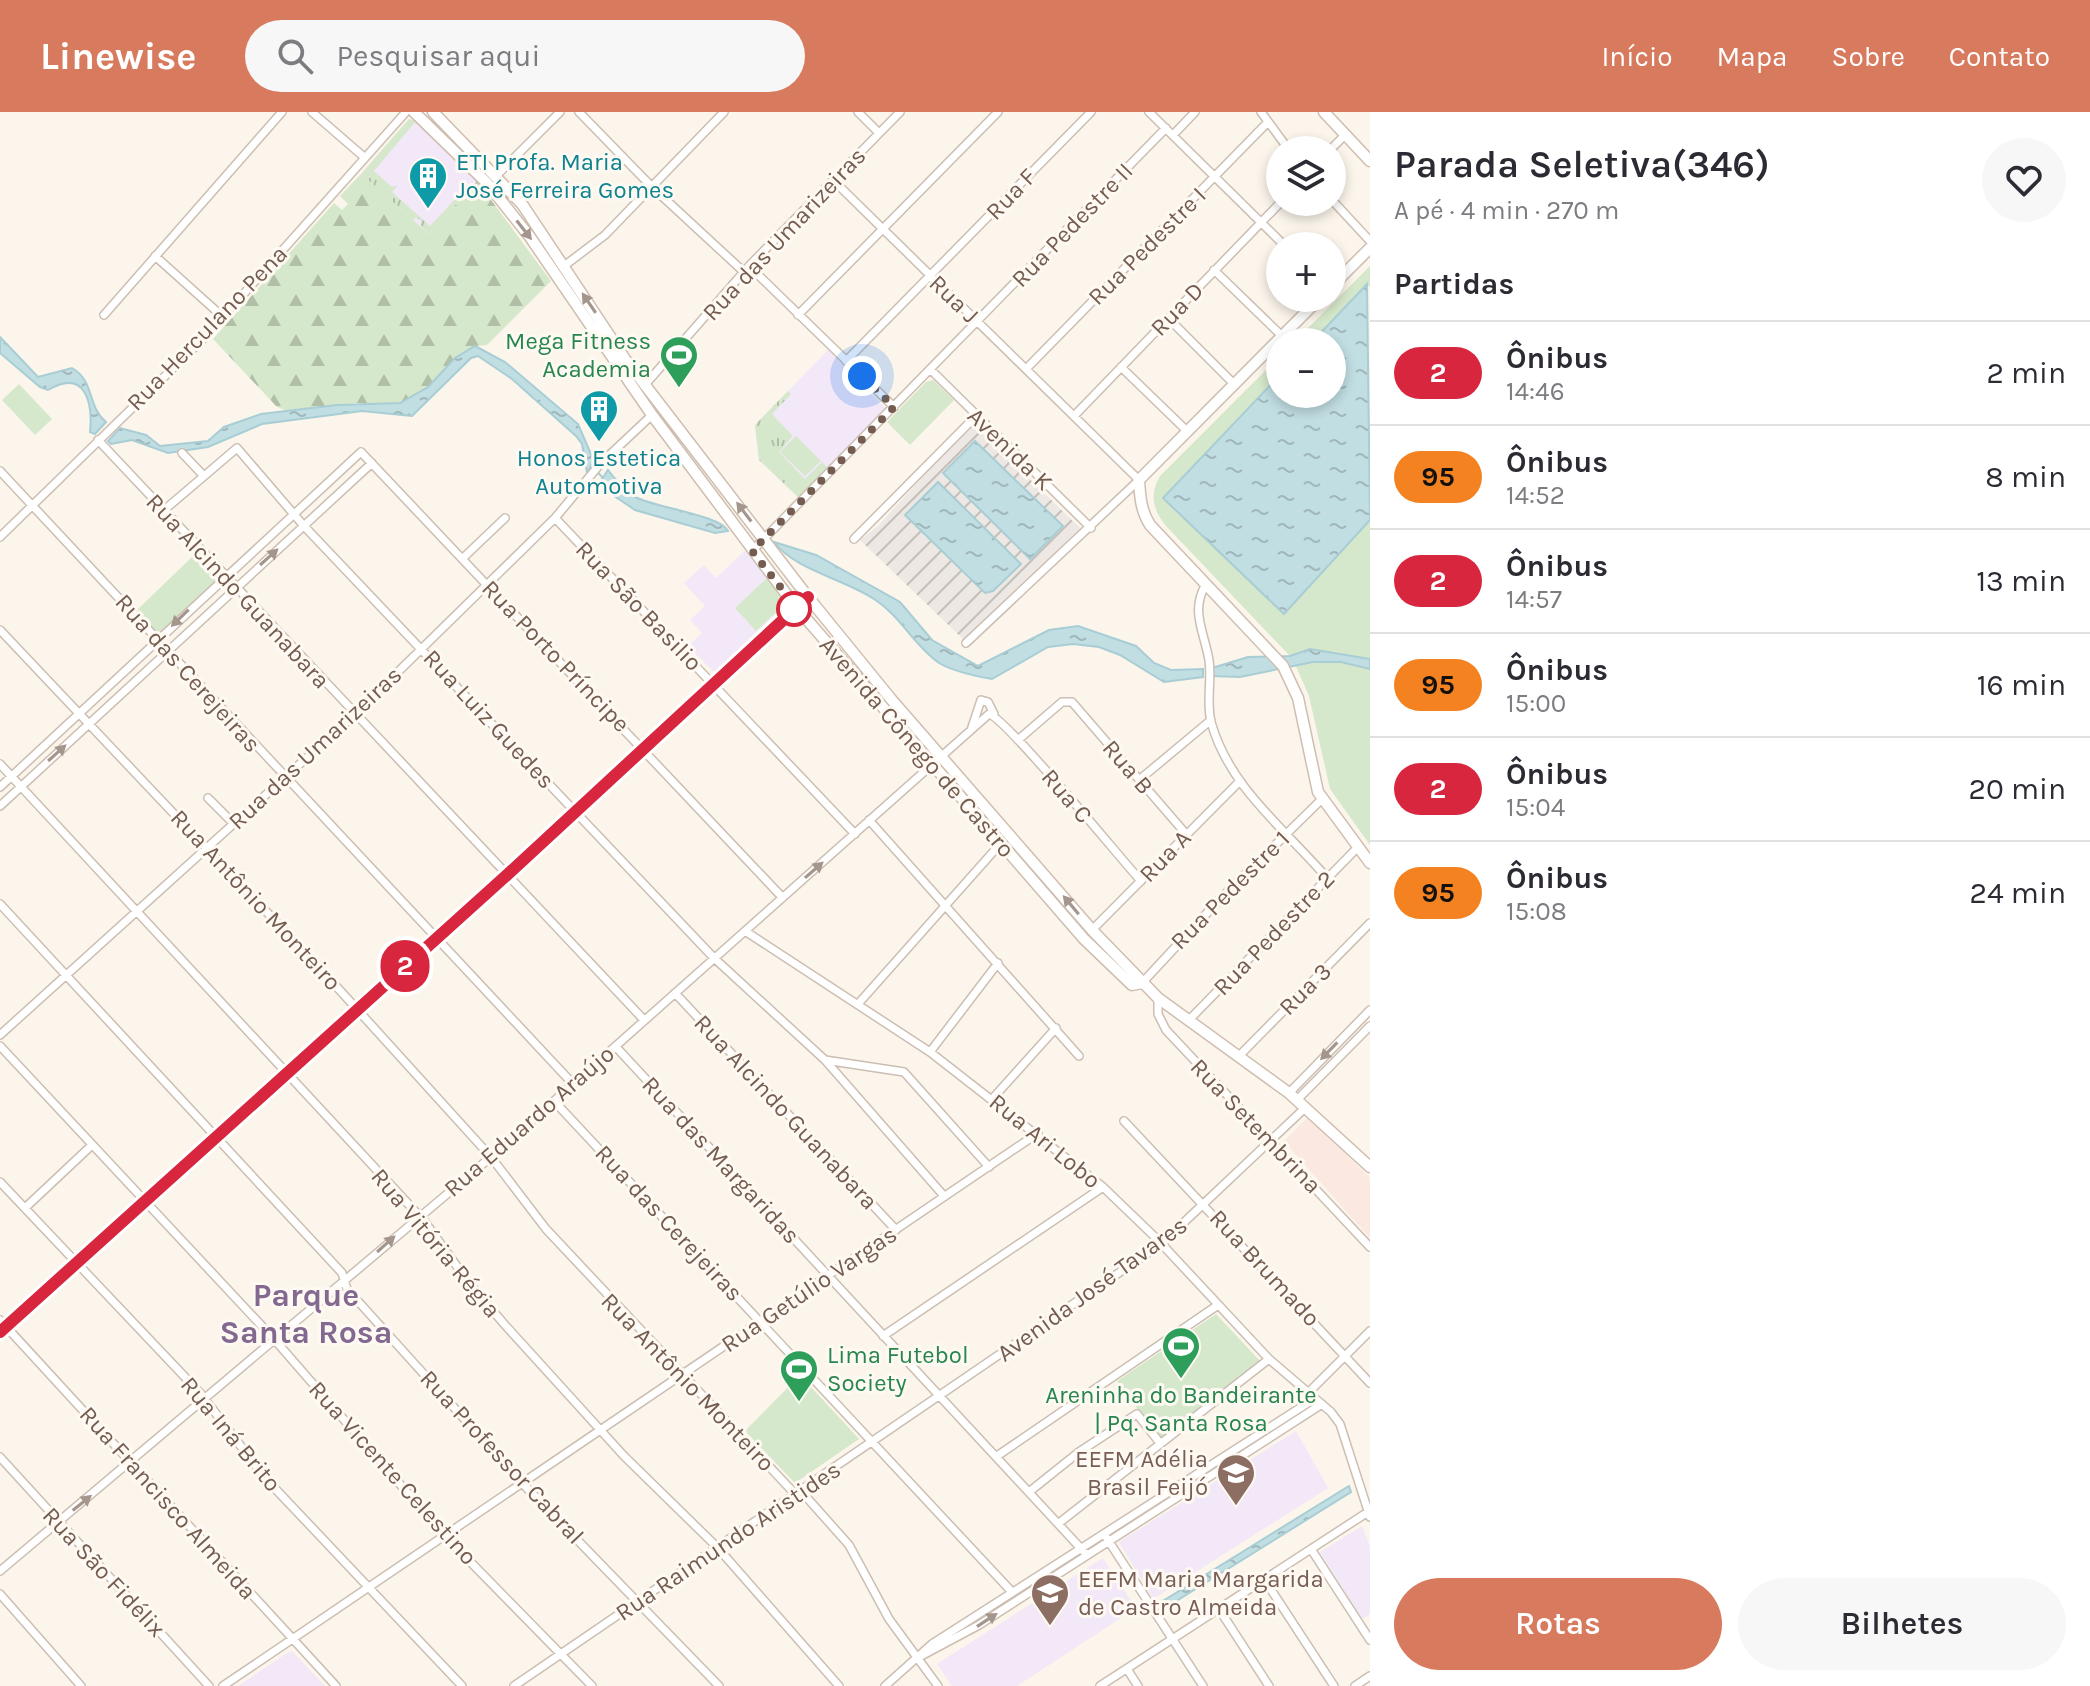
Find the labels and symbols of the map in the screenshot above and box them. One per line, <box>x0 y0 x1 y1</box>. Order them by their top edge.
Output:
street label: Rua das Umarizeiras <box>697 142 871 326</box>
place label: ETI Profª. Maria José Ferreira Gomes <box>456 148 674 204</box>
building icon: ETI Profª. Maria José Ferreira Gomes <box>407 155 449 210</box>
street label: Rua Pedestre II <box>1006 157 1138 293</box>
street label: Rua F <box>980 162 1042 226</box>
street label: Rua Pedestre I <box>1082 181 1212 311</box>
one-way arrow <box>516 220 532 240</box>
street label: Rua Herculano Pena <box>121 240 293 416</box>
street label: Rua J <box>923 269 985 329</box>
street label: Rua D <box>1145 276 1209 342</box>
one-way arrow <box>581 293 596 314</box>
place label: Mega Fitness Academia <box>505 327 651 383</box>
sports icon: Mega Fitness Academia <box>658 334 700 389</box>
your location <box>842 356 882 396</box>
building icon: Honos Estetica Automotiva <box>578 388 620 443</box>
street label: Avenida K <box>962 402 1059 497</box>
place label: Honos Estetica Automotiva <box>517 444 681 500</box>
street label: Rua Alcindo Guanabara <box>140 488 336 694</box>
one-way arrow <box>736 502 752 522</box>
street label: Rua São Basilio <box>570 535 708 677</box>
one-way arrow <box>259 549 278 567</box>
street label: Rua Porto Príncipe <box>476 574 636 738</box>
street label: Rua das Cerejeiras <box>110 588 266 758</box>
unlabelled marker <box>777 592 811 626</box>
one-way arrow <box>171 608 190 627</box>
street label: Avenida Cônego de Castro <box>814 631 1020 863</box>
street label: Rua Luiz Guedes <box>418 644 560 794</box>
street label: Rua das Umarizeiras <box>223 661 407 835</box>
street label: Rua B <box>1097 734 1159 800</box>
one-way arrow <box>48 744 67 762</box>
street label: Rua C <box>1036 763 1098 829</box>
street label: Rua Antônio Monteiro <box>165 804 347 996</box>
street label: Rua A <box>1133 824 1197 888</box>
street label: Rua Pedestre 1 <box>1165 825 1295 955</box>
one-way arrow <box>803 862 823 879</box>
street label: Rua Pedestre 2 <box>1207 865 1341 1001</box>
one-way arrow <box>1063 895 1080 915</box>
line badge: 2 <box>379 940 431 992</box>
street label: Rua 3 <box>1273 957 1337 1021</box>
street label: Rua Alcindo Guanabara <box>688 1009 884 1215</box>
street label: Rua Eduardo Araújo <box>438 1040 620 1202</box>
one-way arrow <box>1320 1042 1339 1061</box>
street label: Rua Setembrina <box>1185 1053 1327 1199</box>
street label: Rua das Margaridas <box>636 1071 806 1249</box>
street label: Rua Ari Lobo <box>984 1088 1106 1194</box>
street label: Rua das Cerejeiras <box>589 1139 749 1307</box>
street label: Rua Vitória Régia <box>365 1163 507 1323</box>
street label: Rua Brumado <box>1204 1204 1326 1332</box>
street label: Avenida José Tavares <box>992 1211 1192 1367</box>
street label: Rua Getúlio Vargas <box>716 1220 902 1358</box>
one-way arrow <box>376 1236 396 1253</box>
district label: Parque Santa Rosa <box>220 1277 392 1351</box>
street label: Rua Antônio Monteiro <box>596 1287 780 1477</box>
sports icon: Areninha do Bandeirante | Pq. Santa Rosa <box>1160 1325 1202 1380</box>
place label: Lima Futebol Society <box>827 1341 969 1397</box>
sports icon: Lima Futebol Society <box>778 1348 820 1403</box>
street label: Rua Professor Cabral <box>414 1364 590 1550</box>
street label: Rua Iná Brito <box>175 1371 287 1497</box>
street label: Rua Vicente Celestino <box>303 1375 483 1571</box>
place label: Areninha do Bandeirante | Pq. Santa Rosa <box>1045 1381 1317 1437</box>
street label: Rua Francisco Almeida <box>74 1401 262 1605</box>
place label: EEFM Adélia Brasil Feijó <box>1075 1445 1208 1501</box>
school or university icon: EEFM Adélia Brasil Feijó <box>1215 1452 1257 1507</box>
street label: Rua Raimundo Aristides <box>610 1455 846 1627</box>
one-way arrow <box>72 1495 92 1512</box>
street label: Rua São Fidélix <box>37 1501 171 1643</box>
place label: EEFM Maria Margarida de Castro Almeida <box>1078 1565 1324 1621</box>
school or university icon: EEFM Maria Margarida de Castro Almeida <box>1029 1572 1071 1627</box>
one-way arrow <box>976 1613 998 1627</box>

